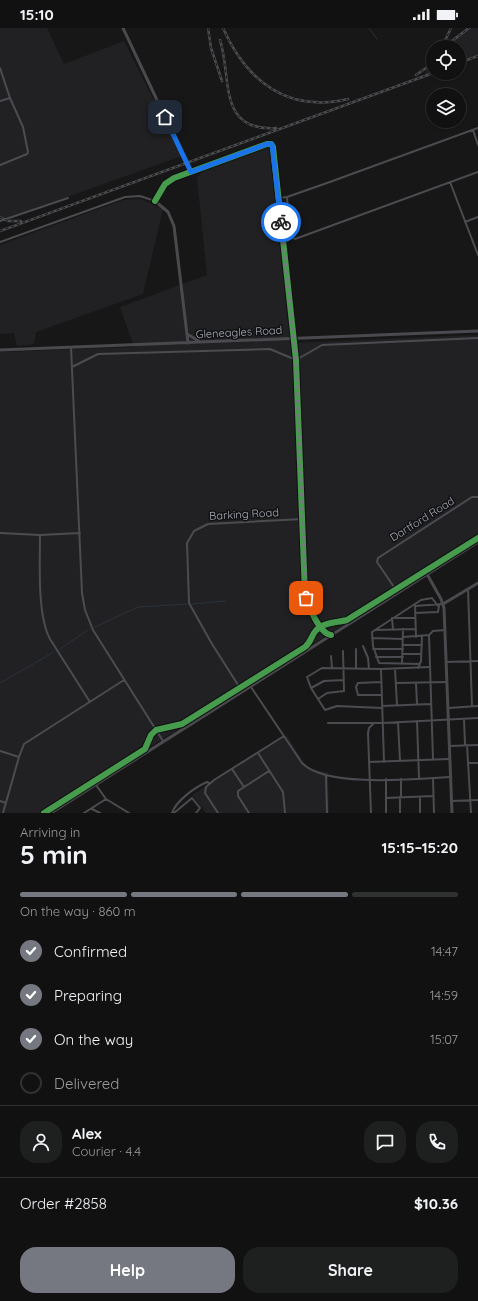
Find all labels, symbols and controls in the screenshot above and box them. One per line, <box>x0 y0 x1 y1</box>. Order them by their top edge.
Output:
text: 15:10 <box>20 5 54 24</box>
map controls <box>426 40 466 128</box>
button: locate <box>426 40 466 80</box>
button: layers <box>426 88 466 128</box>
pin <box>148 100 182 134</box>
icon: home <box>154 106 176 128</box>
courier <box>261 202 301 242</box>
icon: bike <box>270 211 292 233</box>
street label: Gleneagles Road <box>195 323 283 341</box>
street label: Dartford Road <box>387 494 457 544</box>
street label: Barking Road <box>209 505 279 523</box>
pin <box>289 581 323 615</box>
icon: bag <box>295 587 317 609</box>
text: Arriving in <box>20 824 80 840</box>
text: 5 min <box>20 838 88 871</box>
text: 15:15–15:20 <box>381 838 458 857</box>
text: On the way · 860 m <box>20 903 136 919</box>
icon: check <box>20 940 42 962</box>
text: Confirmed <box>54 942 127 961</box>
text: 14:47 <box>431 943 458 959</box>
icon: check <box>20 984 42 1006</box>
text: Preparing <box>54 986 122 1005</box>
text: 14:59 <box>430 987 458 1003</box>
icon: check <box>20 1028 42 1050</box>
text: On the way <box>54 1030 133 1049</box>
text: 15:07 <box>430 1031 458 1047</box>
text: Delivered <box>54 1074 119 1093</box>
button: person <box>20 1121 62 1163</box>
button: chat <box>364 1121 406 1163</box>
button: phone <box>416 1121 458 1163</box>
text: Alex <box>72 1124 102 1143</box>
text: Courier · 4.4 <box>72 1143 141 1159</box>
text: Order #2858 <box>20 1194 107 1213</box>
text: $10.36 <box>414 1194 458 1213</box>
button: Help <box>20 1247 235 1293</box>
button: Share <box>243 1247 458 1293</box>

